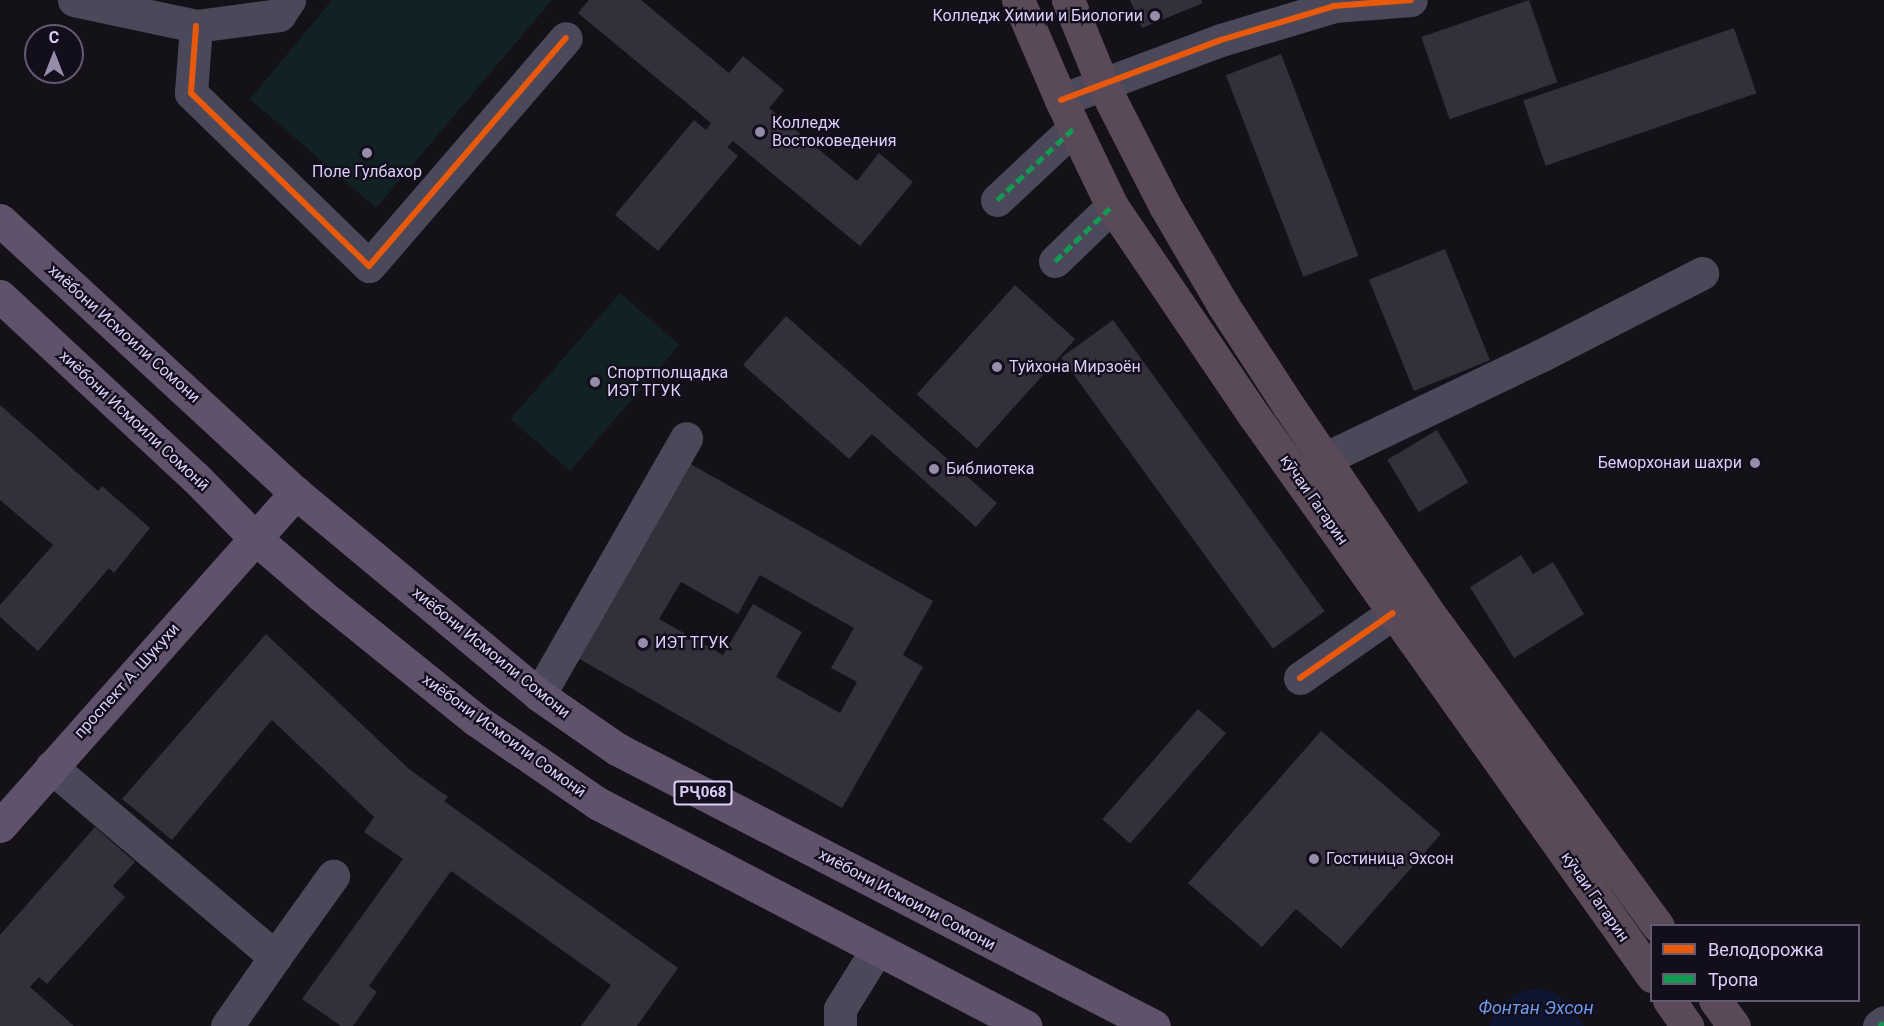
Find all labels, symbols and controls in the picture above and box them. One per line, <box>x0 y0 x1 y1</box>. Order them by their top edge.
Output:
place label: Колледж Химии и Биологии <box>932 6 1143 26</box>
marker: Колледж Химии и Биологии <box>1148 9 1162 23</box>
north arrow <box>24 24 84 84</box>
text: С <box>49 28 59 47</box>
place label: Колледж Востоковедения <box>772 113 897 151</box>
marker: Колледж Востоковедения <box>753 125 767 139</box>
marker: Поле Гулбахор <box>360 146 374 160</box>
place label: Поле Гулбахор <box>312 162 422 182</box>
street label: хиёбони Исмоили Сомони <box>44 261 204 407</box>
street label: хиёбони Исмоили Сомонӣ <box>55 347 213 495</box>
place label: Туйхона Мирзоён <box>1009 357 1141 377</box>
marker: Туйхона Мирзоён <box>990 360 1004 374</box>
place label: Спортполщадка ИЭТ ТГУК <box>607 363 728 401</box>
marker: Спортполщадка ИЭТ ТГУК <box>588 375 602 389</box>
street label: кӯчаи Гагарин <box>1276 451 1352 549</box>
place label: Беморхонаи шахри <box>1598 453 1742 473</box>
marker: Беморхонаи шахри <box>1746 454 1764 472</box>
place label: Библиотека <box>946 459 1035 479</box>
marker: Библиотека <box>927 462 941 476</box>
street label: хиёбони Исмоили Сомони <box>408 583 574 723</box>
street label: проспект А. Шукухи <box>70 619 184 743</box>
place label: ИЭТ ТГУК <box>655 633 729 653</box>
marker: ИЭТ ТГУК <box>636 636 650 650</box>
street label: хиёбони Исмоили Сомонӣ <box>418 670 590 802</box>
road number: РҶ068 <box>673 781 733 805</box>
street label: хиёбони Исмоили Сомони <box>815 845 999 955</box>
street label: кӯчаи Гагарин <box>1557 848 1633 946</box>
place label: Гостиница Эхсон <box>1326 849 1454 869</box>
marker: Гостиница Эхсон <box>1307 852 1321 866</box>
legend <box>1650 924 1860 1002</box>
text: Велодорожка <box>1708 939 1823 960</box>
text: Тропа <box>1708 969 1758 990</box>
water label: Фонтан Эхсон <box>1478 997 1594 1019</box>

